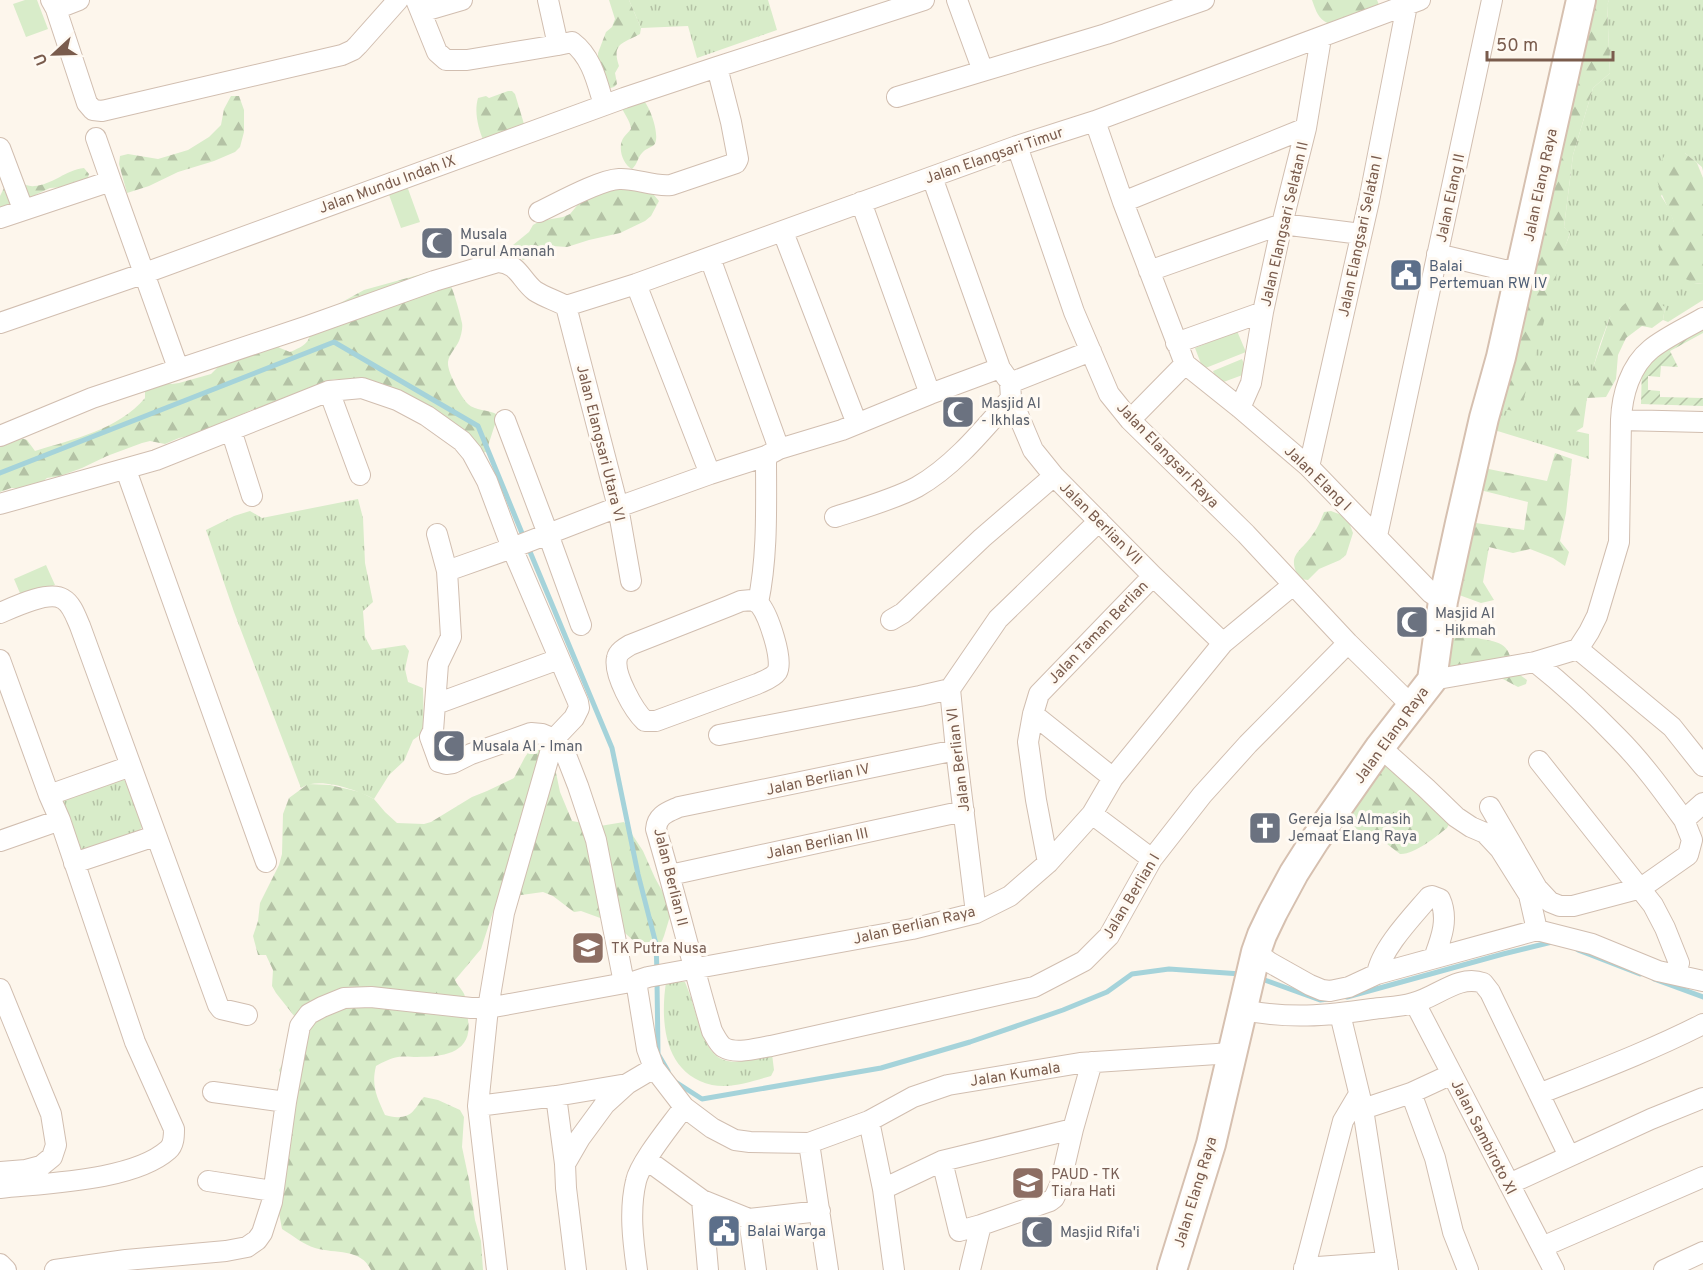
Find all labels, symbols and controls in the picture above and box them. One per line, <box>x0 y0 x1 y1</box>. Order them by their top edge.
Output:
north arrow <box>24 24 84 84</box>
scale bar <box>1487 24 1613 62</box>
text: 50 m <box>1496 35 1538 58</box>
text: U <box>31 50 53 68</box>
street label: Jalan Elangsari Timur <box>923 124 1066 189</box>
street label: Jalan Elang Raya <box>1520 127 1563 243</box>
street label: Jalan Elangsari Selatan II <box>1257 140 1314 309</box>
street label: Jalan Mundu Indah IX <box>317 152 459 219</box>
street label: Jalan Elang II <box>1433 152 1470 244</box>
street label: Jalan Elangsari Selatan I <box>1335 154 1388 319</box>
mosque icon: Musala Darul Amanah <box>419 225 455 261</box>
place label: Musala Darul Amanah <box>460 226 555 262</box>
public building icon: Balai Pertemuan RW IV <box>1388 257 1424 293</box>
place label: Balai Pertemuan RW IV <box>1429 258 1548 294</box>
street label: Jalan Elangsari Utara VI <box>571 363 628 524</box>
mosque icon: Masjid Al - Ikhlas <box>940 394 976 430</box>
place label: Masjid Al - Ikhlas <box>981 395 1041 431</box>
street label: Jalan Elangsari Raya <box>1112 399 1222 513</box>
street label: Jalan Elang I <box>1279 442 1354 516</box>
street label: Jalan Berlian VII <box>1055 479 1145 569</box>
street label: Jalan Taman Berlian <box>1045 577 1153 689</box>
mosque icon: Masjid Al - Hikmah <box>1394 604 1430 640</box>
place label: Masjid Al - Hikmah <box>1435 605 1496 641</box>
street label: Jalan Elang Raya <box>1351 684 1434 788</box>
street label: Jalan Berlian VI <box>944 706 975 813</box>
mosque icon: Musala Al - Iman <box>431 728 467 764</box>
place label: Musala Al - Iman <box>472 738 583 757</box>
street label: Jalan Berlian IV <box>765 760 872 801</box>
church icon: Gereja Isa Almasih Jemaat Elang Raya <box>1247 810 1283 846</box>
place label: Gereja Isa Almasih Jemaat Elang Raya <box>1288 811 1417 847</box>
street label: Jalan Berlian III <box>764 824 870 865</box>
street label: Jalan Berlian II <box>648 826 691 928</box>
street label: Jalan Berlian I <box>1099 851 1165 943</box>
street label: Jalan Berlian Raya <box>851 903 977 950</box>
school or university icon: TK Putra Nusa <box>570 930 606 966</box>
place label: TK Putra Nusa <box>611 940 707 959</box>
street label: Jalan Kumala <box>969 1059 1062 1092</box>
street label: Jalan Sambiroto XI <box>1446 1077 1520 1198</box>
street label: Jalan Elang Raya <box>1171 1135 1222 1250</box>
school or university icon: PAUD - TK Tiara Hati <box>1010 1165 1046 1201</box>
place label: PAUD - TK Tiara Hati <box>1051 1166 1120 1202</box>
public building icon: Balai Warga <box>706 1213 742 1249</box>
mosque icon: Masjid Rifa'i <box>1019 1214 1055 1250</box>
place label: Balai Warga <box>747 1223 826 1242</box>
place label: Masjid Rifa'i <box>1060 1224 1140 1243</box>

